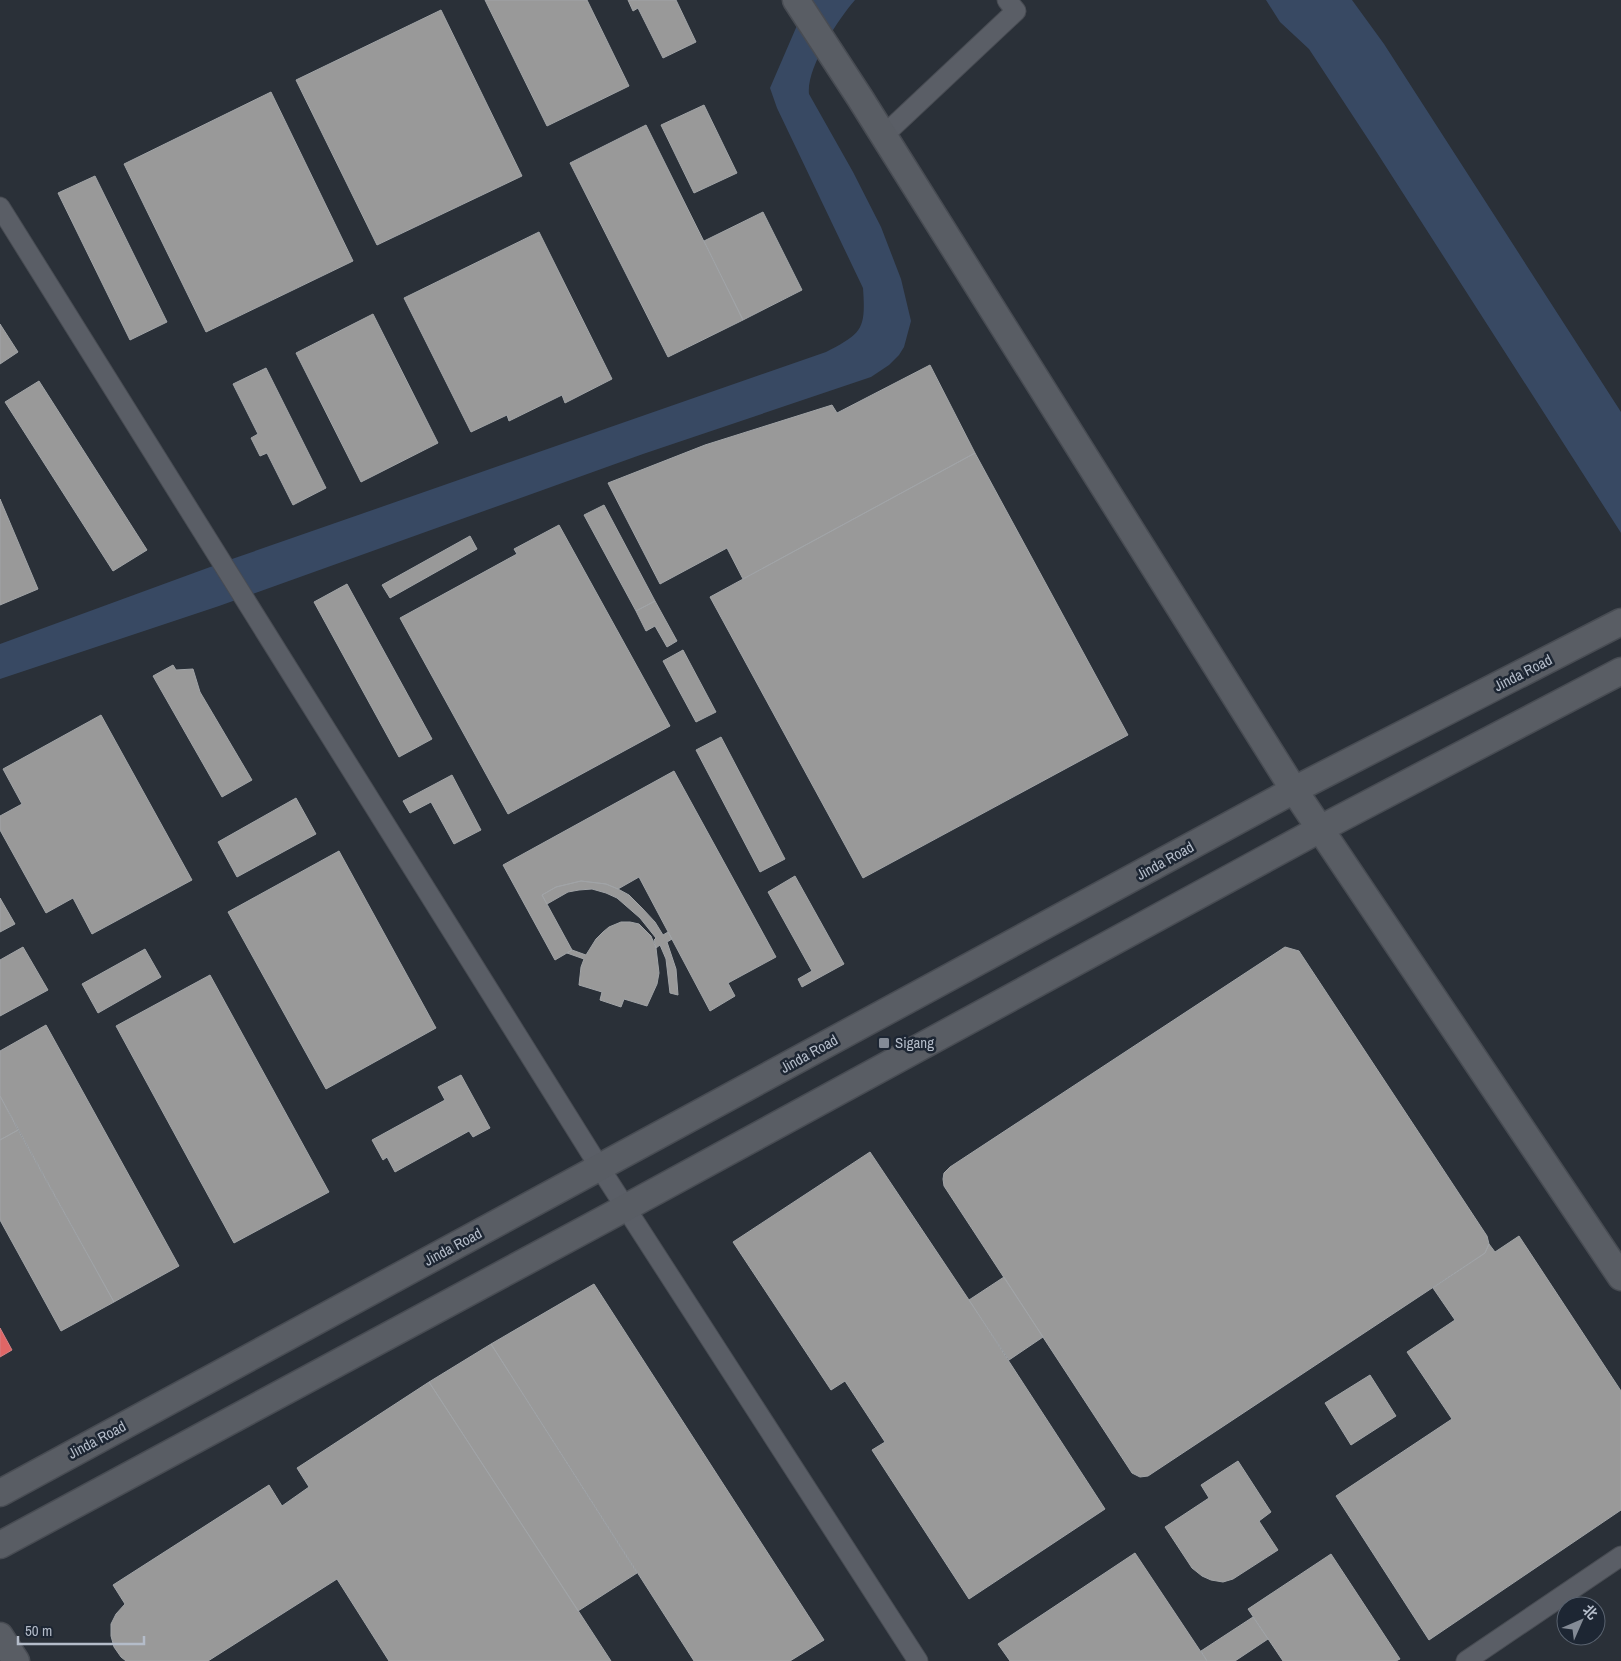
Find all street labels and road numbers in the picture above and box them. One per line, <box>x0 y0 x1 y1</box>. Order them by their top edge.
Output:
street label: Jinda Road <box>1490 649 1556 696</box>
street label: Jinda Road <box>1132 836 1197 885</box>
street label: Jinda Road <box>776 1029 841 1078</box>
street label: Jinda Road <box>420 1223 485 1271</box>
street label: Jinda Road <box>64 1416 129 1464</box>

